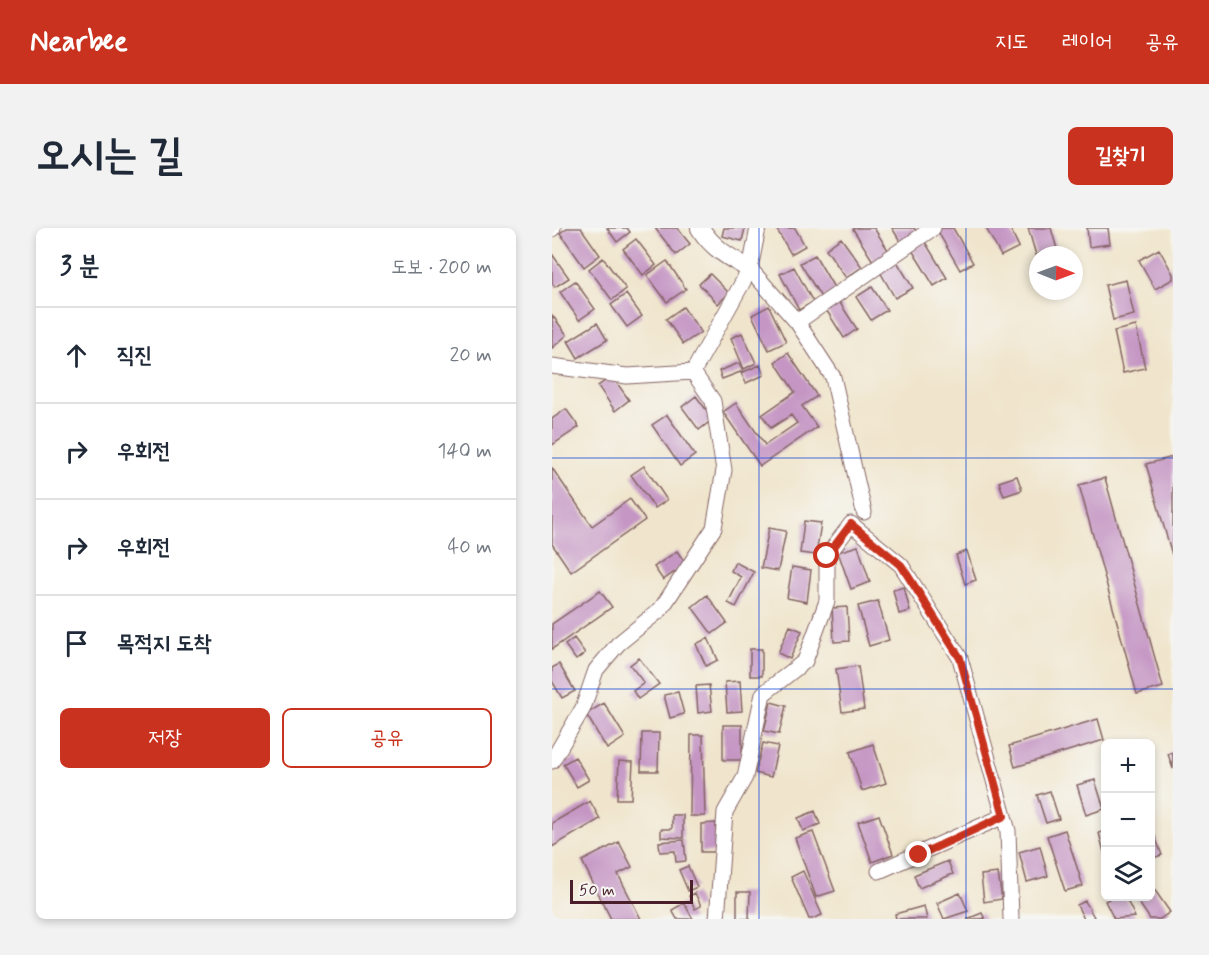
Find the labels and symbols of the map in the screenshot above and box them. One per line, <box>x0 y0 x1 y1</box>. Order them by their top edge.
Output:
north arrow <box>1029 246 1083 300</box>
route start <box>813 542 839 568</box>
route end <box>905 841 931 867</box>
scale bar <box>570 877 693 904</box>

